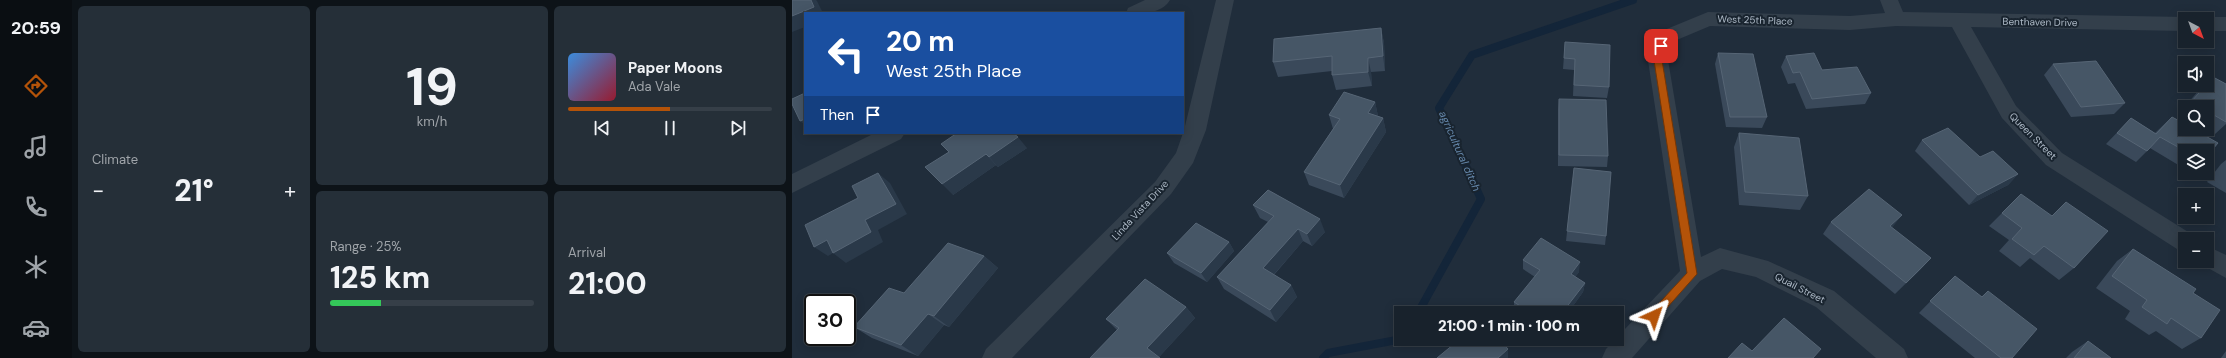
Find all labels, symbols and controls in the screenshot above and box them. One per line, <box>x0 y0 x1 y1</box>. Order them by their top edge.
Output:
street label: West 25th Place <box>1717 12 1793 28</box>
north arrow <box>2178 12 2214 48</box>
map controls <box>2178 12 2214 268</box>
street label: Benthaven Drive <box>2002 15 2078 29</box>
text: 20:59 <box>11 16 61 40</box>
text: 20 m <box>886 23 955 60</box>
icon: left <box>820 28 872 80</box>
pin <box>1644 29 1678 63</box>
icon: arrive <box>1650 35 1672 57</box>
text: 19 <box>406 53 458 121</box>
button: sound <box>2178 56 2214 92</box>
text: Paper Moons <box>628 58 723 78</box>
text: West 25th Place <box>886 59 1022 83</box>
icon: directions <box>22 72 50 100</box>
text: Ada Vale <box>628 78 680 95</box>
button: search <box>2178 100 2214 136</box>
icon: arrive <box>862 104 884 126</box>
text: Then <box>820 105 854 125</box>
water label: agricultural ditch <box>1436 109 1484 193</box>
street label: Queen Street <box>2007 110 2059 162</box>
text: km/h <box>417 113 447 130</box>
icon: previous <box>591 117 613 139</box>
icon: pause <box>659 117 681 139</box>
icon: next <box>727 117 749 139</box>
icon: music <box>22 133 50 161</box>
button: layers <box>2178 144 2214 180</box>
text: Climate <box>92 151 138 168</box>
text: 21° <box>174 171 214 210</box>
text: − <box>92 176 104 205</box>
text: + <box>284 176 296 205</box>
street label: Linda Vista Drive <box>1109 177 1171 243</box>
button: + <box>2178 188 2214 224</box>
icon: phone <box>22 193 50 221</box>
button: − <box>2178 232 2214 268</box>
text: Range · 25% <box>330 238 402 255</box>
text: Arrival <box>568 244 606 261</box>
icon: climate <box>22 253 50 281</box>
text: 125 km <box>330 258 430 297</box>
text: 21:00 <box>568 264 647 303</box>
street label: Quail Street <box>1773 270 1827 306</box>
speed limit sign: 30 <box>804 294 856 346</box>
position arrow <box>1633 295 1675 337</box>
icon: car <box>22 314 50 342</box>
text: 21:00 · 1 min · 100 m <box>1438 316 1580 336</box>

